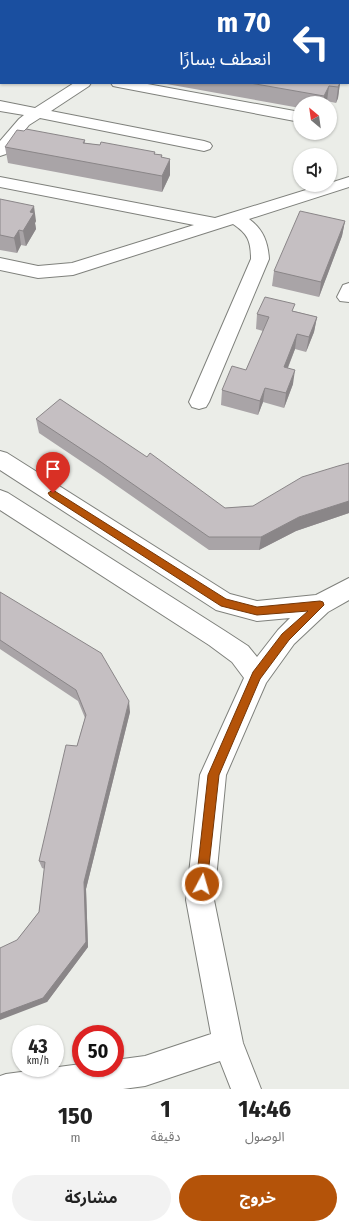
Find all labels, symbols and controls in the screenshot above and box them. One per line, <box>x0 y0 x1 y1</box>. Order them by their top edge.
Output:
text: 70 m <box>217 6 271 39</box>
icon: left <box>285 16 337 68</box>
text: انعطف يسارًا <box>179 48 271 70</box>
north arrow <box>293 96 337 140</box>
map controls <box>293 96 337 192</box>
button: sound <box>293 148 337 192</box>
pin <box>36 452 70 493</box>
icon: arrive <box>42 458 64 480</box>
position arrow <box>181 863 223 905</box>
speed limit sign: 50 <box>72 1025 124 1077</box>
text: 43 <box>28 1034 48 1058</box>
text: km/h <box>27 1055 49 1067</box>
text: 1 <box>161 1095 171 1123</box>
text: 14:46 <box>238 1095 291 1123</box>
text: 150 <box>58 1102 93 1130</box>
text: دقيقة <box>151 1129 180 1144</box>
text: الوصول <box>245 1129 284 1144</box>
text: m <box>70 1130 80 1145</box>
button: مشاركة <box>12 1175 171 1221</box>
button: خروج <box>179 1175 337 1221</box>

